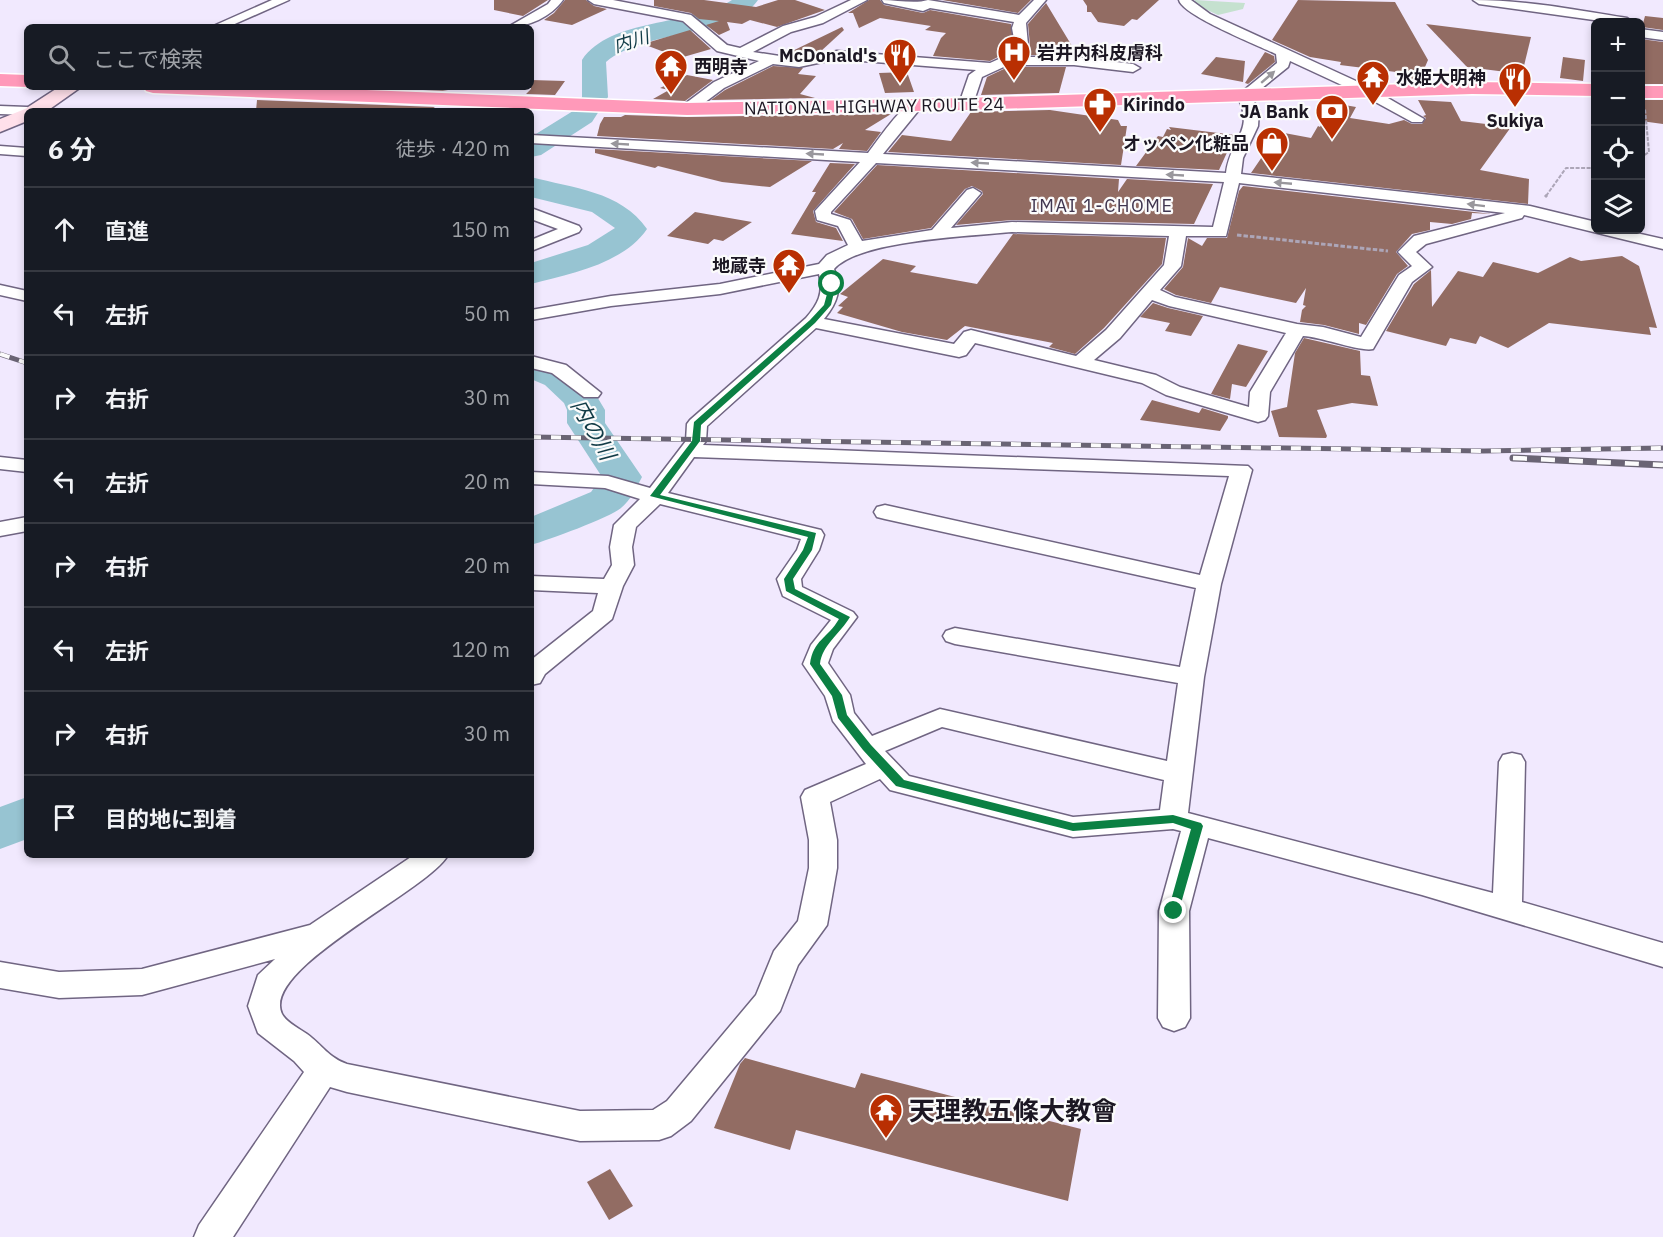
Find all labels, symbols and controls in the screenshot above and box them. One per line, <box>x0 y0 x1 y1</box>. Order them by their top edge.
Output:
map controls <box>1591 18 1645 234</box>
button: + <box>1591 18 1645 72</box>
search box <box>24 24 534 90</box>
water label: 内川 <box>610 24 653 57</box>
hospital icon: 岩井内科皮膚科 <box>996 34 1032 81</box>
restaurant icon: McDonald's <box>882 37 918 84</box>
icon: search <box>45 41 78 74</box>
place label: 岩井内科皮膚科 <box>1037 41 1163 64</box>
text: ここで検索 <box>93 44 203 73</box>
place label: McDonald's <box>779 44 877 67</box>
temple icon: 西明寺 <box>653 48 689 95</box>
place label: 西明寺 <box>694 55 748 78</box>
temple icon: 水姫大明神 <box>1355 59 1391 106</box>
restaurant icon: Sukiya <box>1497 61 1533 108</box>
place label: 水姫大明神 <box>1396 66 1486 89</box>
one-way arrow <box>1261 70 1276 83</box>
button: − <box>1591 72 1645 126</box>
pharmacy icon: Kirindo <box>1082 86 1118 133</box>
street label: NATIONAL HIGHWAY ROUTE 24 <box>744 92 1005 120</box>
place label: Kirindo <box>1123 93 1185 116</box>
bank icon: JA Bank <box>1314 93 1350 140</box>
place label: JA Bank <box>1239 100 1310 123</box>
place label: Sukiya <box>1486 109 1544 132</box>
shop icon: オッペン化粧品 <box>1254 125 1290 172</box>
button: locate <box>1591 126 1645 180</box>
text: 6 分 <box>48 132 96 166</box>
place label: オッペン化粧品 <box>1123 132 1249 155</box>
text: 徒歩 · 420 m <box>396 135 510 162</box>
one-way arrow <box>611 139 630 148</box>
one-way arrow <box>805 149 824 159</box>
one-way arrow <box>971 159 990 168</box>
one-way arrow <box>1165 170 1184 179</box>
one-way arrow <box>1273 178 1292 188</box>
button: layers <box>1591 180 1645 234</box>
district label: IMAI 1-CHOME <box>1031 194 1173 217</box>
one-way arrow <box>1467 200 1486 210</box>
icon: ahead <box>48 213 81 246</box>
text: 直進 <box>105 216 149 245</box>
text: 150 m <box>452 216 510 243</box>
temple icon: 地蔵寺 <box>771 247 807 294</box>
place label: 地蔵寺 <box>712 254 766 277</box>
route start <box>818 270 844 296</box>
icon: left <box>48 297 81 330</box>
text: 左折 <box>105 300 149 329</box>
text: 50 m <box>464 300 510 327</box>
icon: right <box>48 381 81 414</box>
text: 右折 <box>105 384 149 413</box>
text: 30 m <box>464 384 510 411</box>
water label: 内の川 <box>565 393 624 467</box>
icon: left <box>48 465 81 498</box>
text: 左折 <box>105 468 149 497</box>
text: 20 m <box>464 468 510 495</box>
icon: right <box>48 549 81 582</box>
text: 右折 <box>105 552 149 581</box>
text: 20 m <box>464 552 510 579</box>
icon: left <box>48 633 81 666</box>
text: 左折 <box>105 636 149 665</box>
text: 120 m <box>452 636 510 663</box>
icon: right <box>48 717 81 750</box>
text: 右折 <box>105 720 149 749</box>
text: 30 m <box>464 720 510 747</box>
icon: arrive <box>48 801 81 834</box>
text: 目的地に到着 <box>105 804 237 833</box>
route end <box>1160 897 1186 923</box>
temple icon: 天理教五條大教會 <box>868 1092 904 1139</box>
place label: 天理教五條大教會 <box>909 1093 1117 1127</box>

